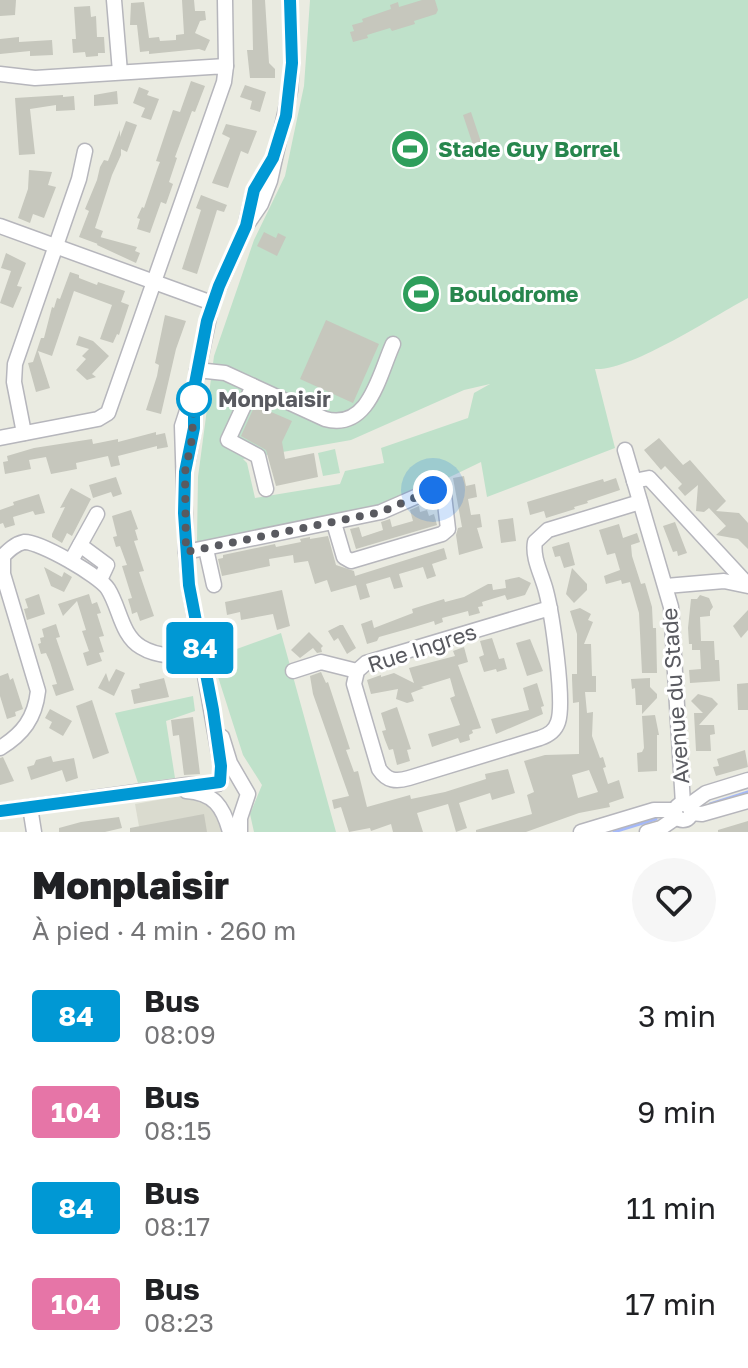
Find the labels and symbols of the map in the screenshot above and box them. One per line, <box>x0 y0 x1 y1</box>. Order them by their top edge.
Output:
sports icon: Stade Guy Borrel <box>389 128 431 170</box>
place label: Stade Guy Borrel <box>438 135 620 162</box>
sports icon: Boulodrome <box>400 273 442 315</box>
place label: Boulodrome <box>449 280 578 307</box>
marker: Monplaisir <box>177 382 211 416</box>
place label: Monplaisir <box>218 385 331 412</box>
your location <box>413 470 453 510</box>
street label: Avenue du Stade <box>655 607 694 785</box>
street label: Rue Ingres <box>364 617 480 678</box>
line badge: 84 <box>164 622 236 674</box>

